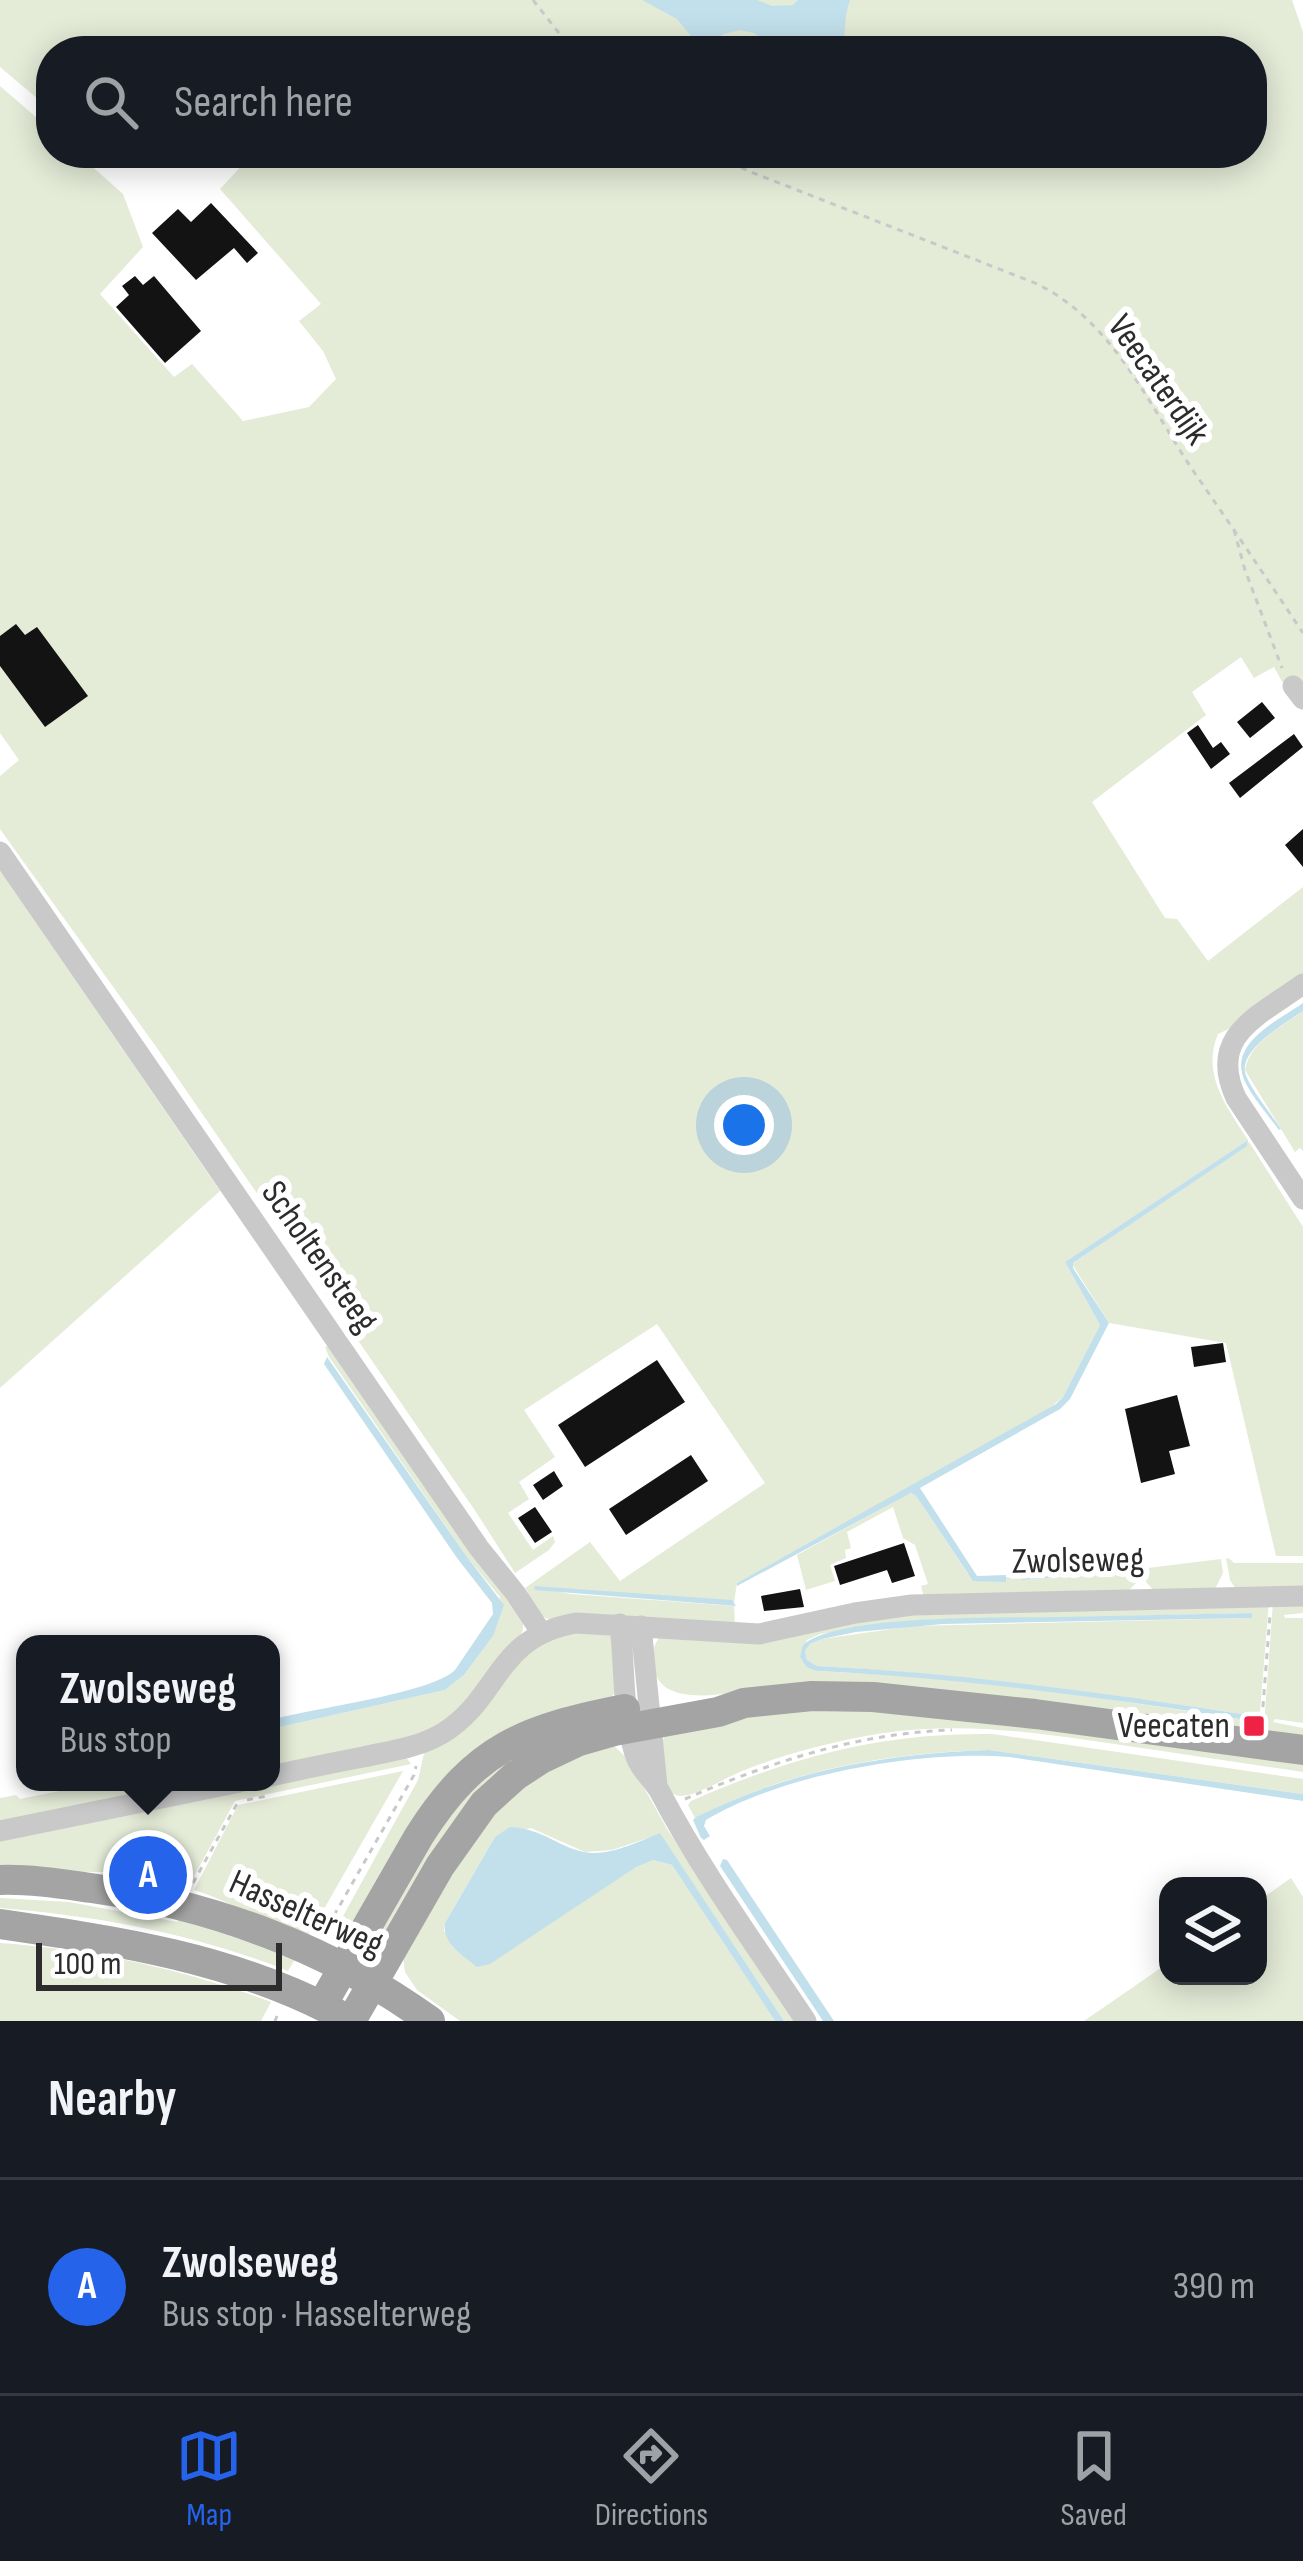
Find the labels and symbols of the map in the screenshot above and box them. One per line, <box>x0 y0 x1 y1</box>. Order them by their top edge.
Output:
street label: Veecaterdijk <box>1098 307 1218 453</box>
your location <box>714 1095 774 1155</box>
street label: Scholtensteeg <box>251 1173 387 1341</box>
street label: Zwolseweg <box>1011 1538 1145 1584</box>
place label: Veecaten <box>1118 1705 1230 1748</box>
marker: Veecaten <box>1241 1713 1267 1739</box>
pin: A <box>109 1830 187 1920</box>
street label: Hasselterweg <box>222 1861 390 1967</box>
scale bar <box>36 1937 282 1990</box>

